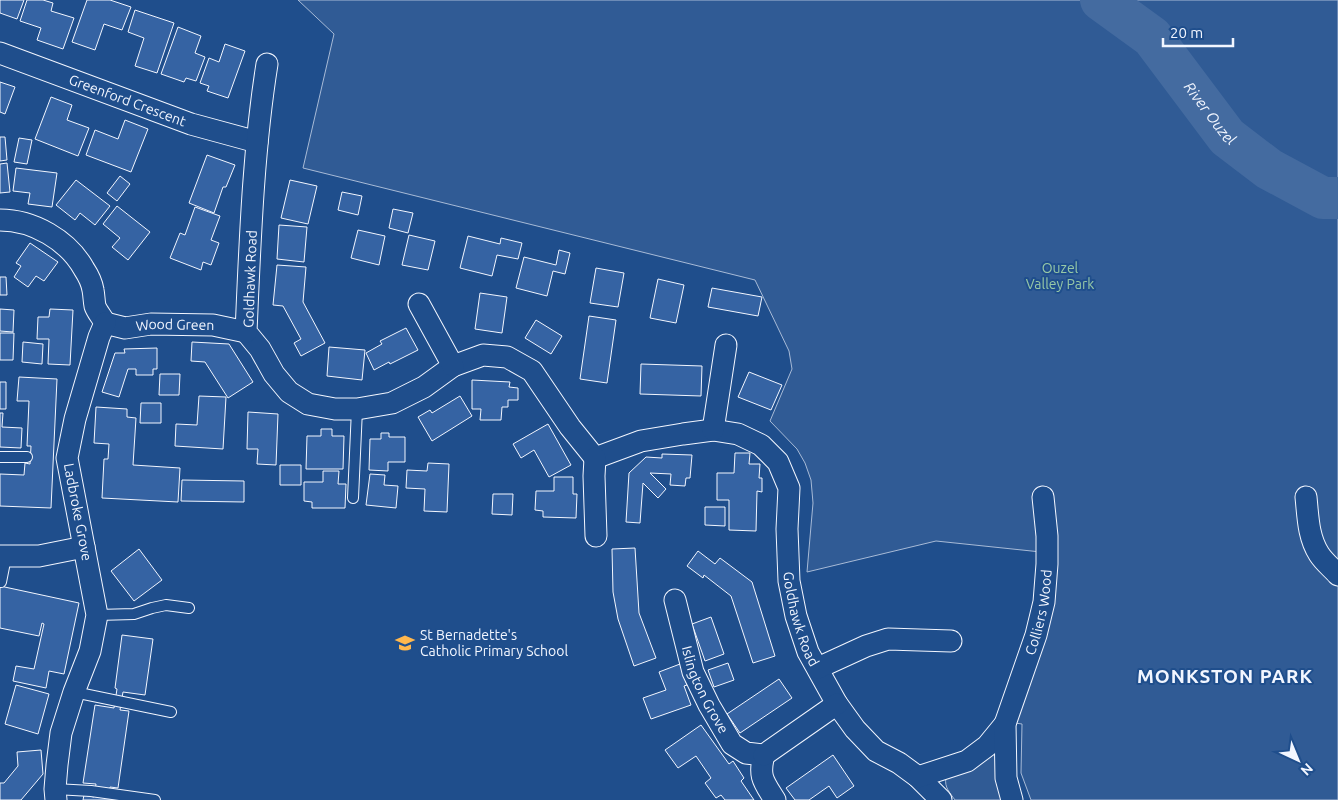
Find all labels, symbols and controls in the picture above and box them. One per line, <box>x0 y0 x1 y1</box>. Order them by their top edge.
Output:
scale bar <box>1163 15 1233 47</box>
text: 20 m <box>1170 24 1203 41</box>
street label: Greenford Crescent <box>67 71 189 130</box>
water label: River Ouzel <box>1181 78 1240 149</box>
street label: Goldhawk Road <box>240 230 260 328</box>
park label: Ouzel Valley Park <box>1026 260 1094 292</box>
street label: Wood Green <box>135 316 215 334</box>
street label: Ladbroke Grove <box>61 462 95 562</box>
street label: Colliers Wood <box>1022 569 1055 657</box>
street label: Goldhawk Road <box>781 571 822 669</box>
place label: St Bernadette's Catholic Primary School <box>420 627 568 659</box>
school or university icon: St Bernadette's Catholic Primary School <box>394 632 416 654</box>
street label: Islington Grove <box>679 644 732 736</box>
district label: MONKSTON PARK <box>1137 665 1313 687</box>
north arrow <box>1273 735 1323 785</box>
text: N <box>1298 760 1316 779</box>

